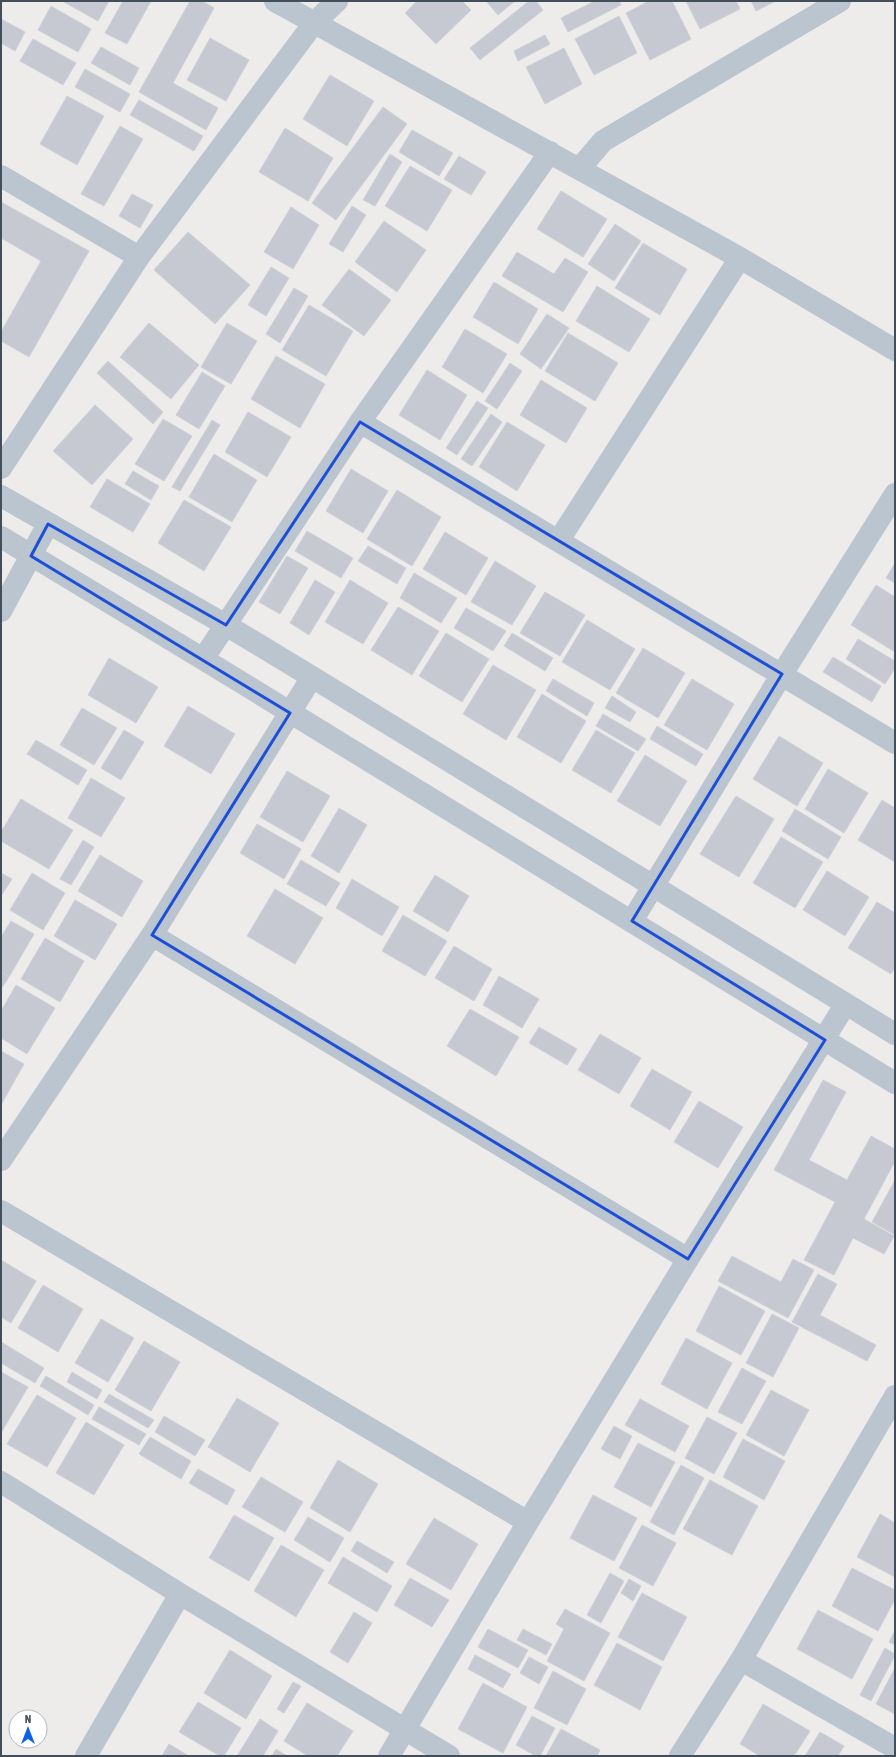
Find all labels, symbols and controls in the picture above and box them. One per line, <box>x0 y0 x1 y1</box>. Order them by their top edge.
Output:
north arrow <box>8 1709 48 1749</box>
text: N <box>25 1713 31 1725</box>

